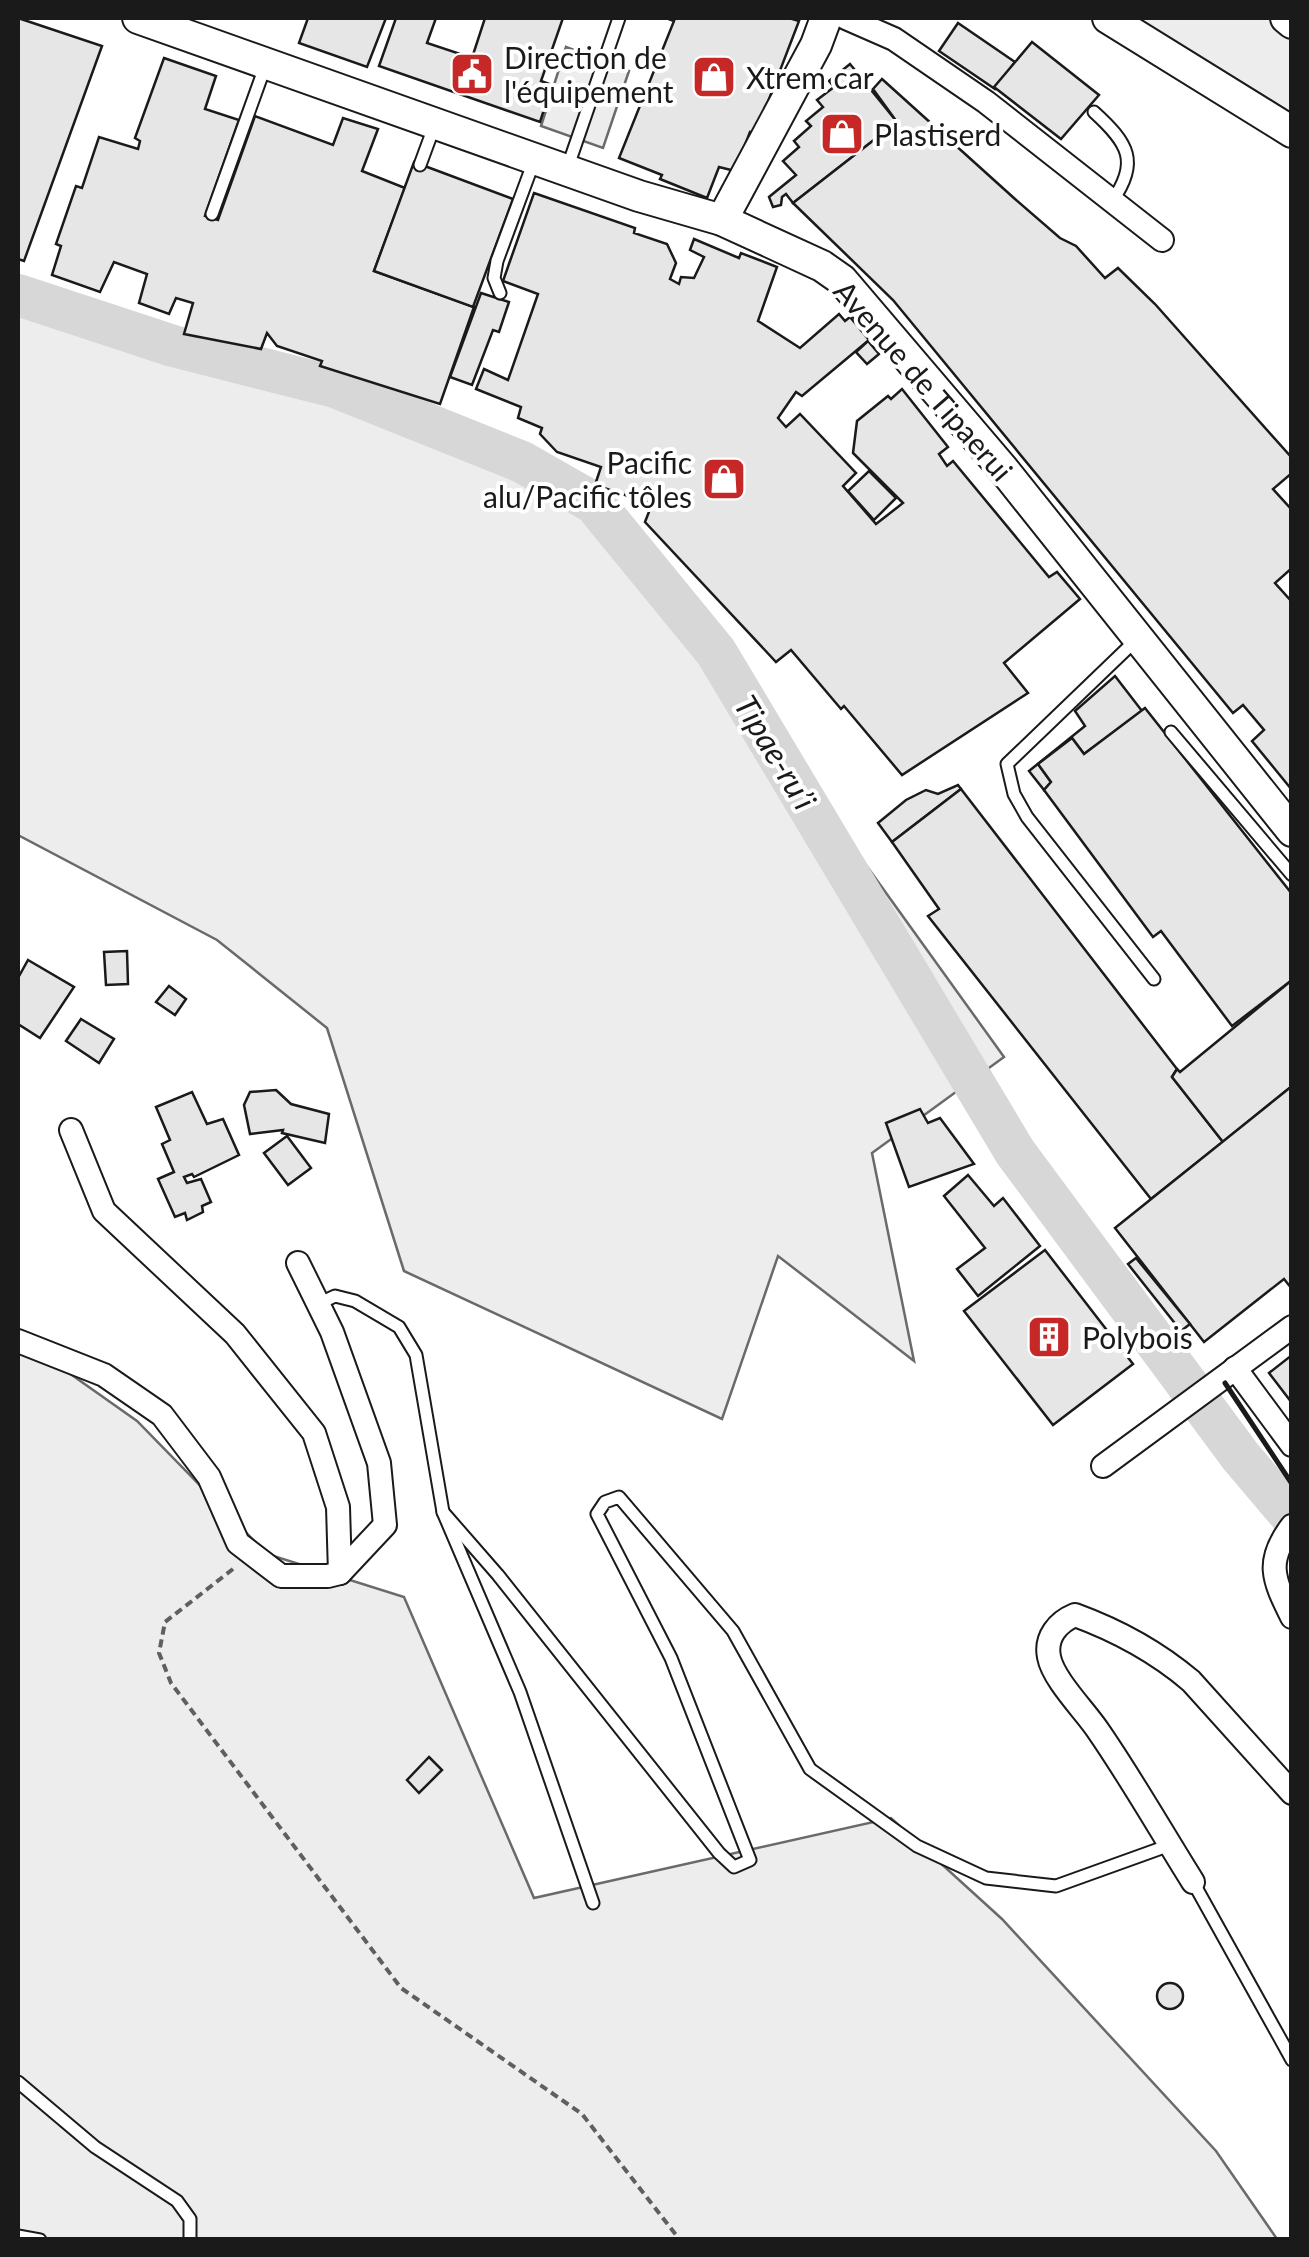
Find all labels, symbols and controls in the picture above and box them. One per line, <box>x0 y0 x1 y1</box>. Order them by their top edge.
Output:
place label: Direction de l'équipement <box>504 39 674 109</box>
public building icon: Direction de l'équipement <box>449 51 495 97</box>
shop icon: Xtrem car <box>691 54 737 100</box>
place label: Xtrem car <box>746 59 874 95</box>
shop icon: Plastiserd <box>819 111 865 157</box>
place label: Plastiserd <box>874 116 1001 152</box>
street label: Avenue de Tipaerui <box>827 272 1021 488</box>
place label: Pacific alu/Pacific tôles <box>483 444 692 514</box>
shop icon: Pacific alu/Pacific tôles <box>701 456 747 502</box>
water label: Tipae-ru’i <box>727 688 825 816</box>
building icon: Polybois <box>1026 1314 1072 1360</box>
place label: Polybois <box>1082 1319 1193 1355</box>

